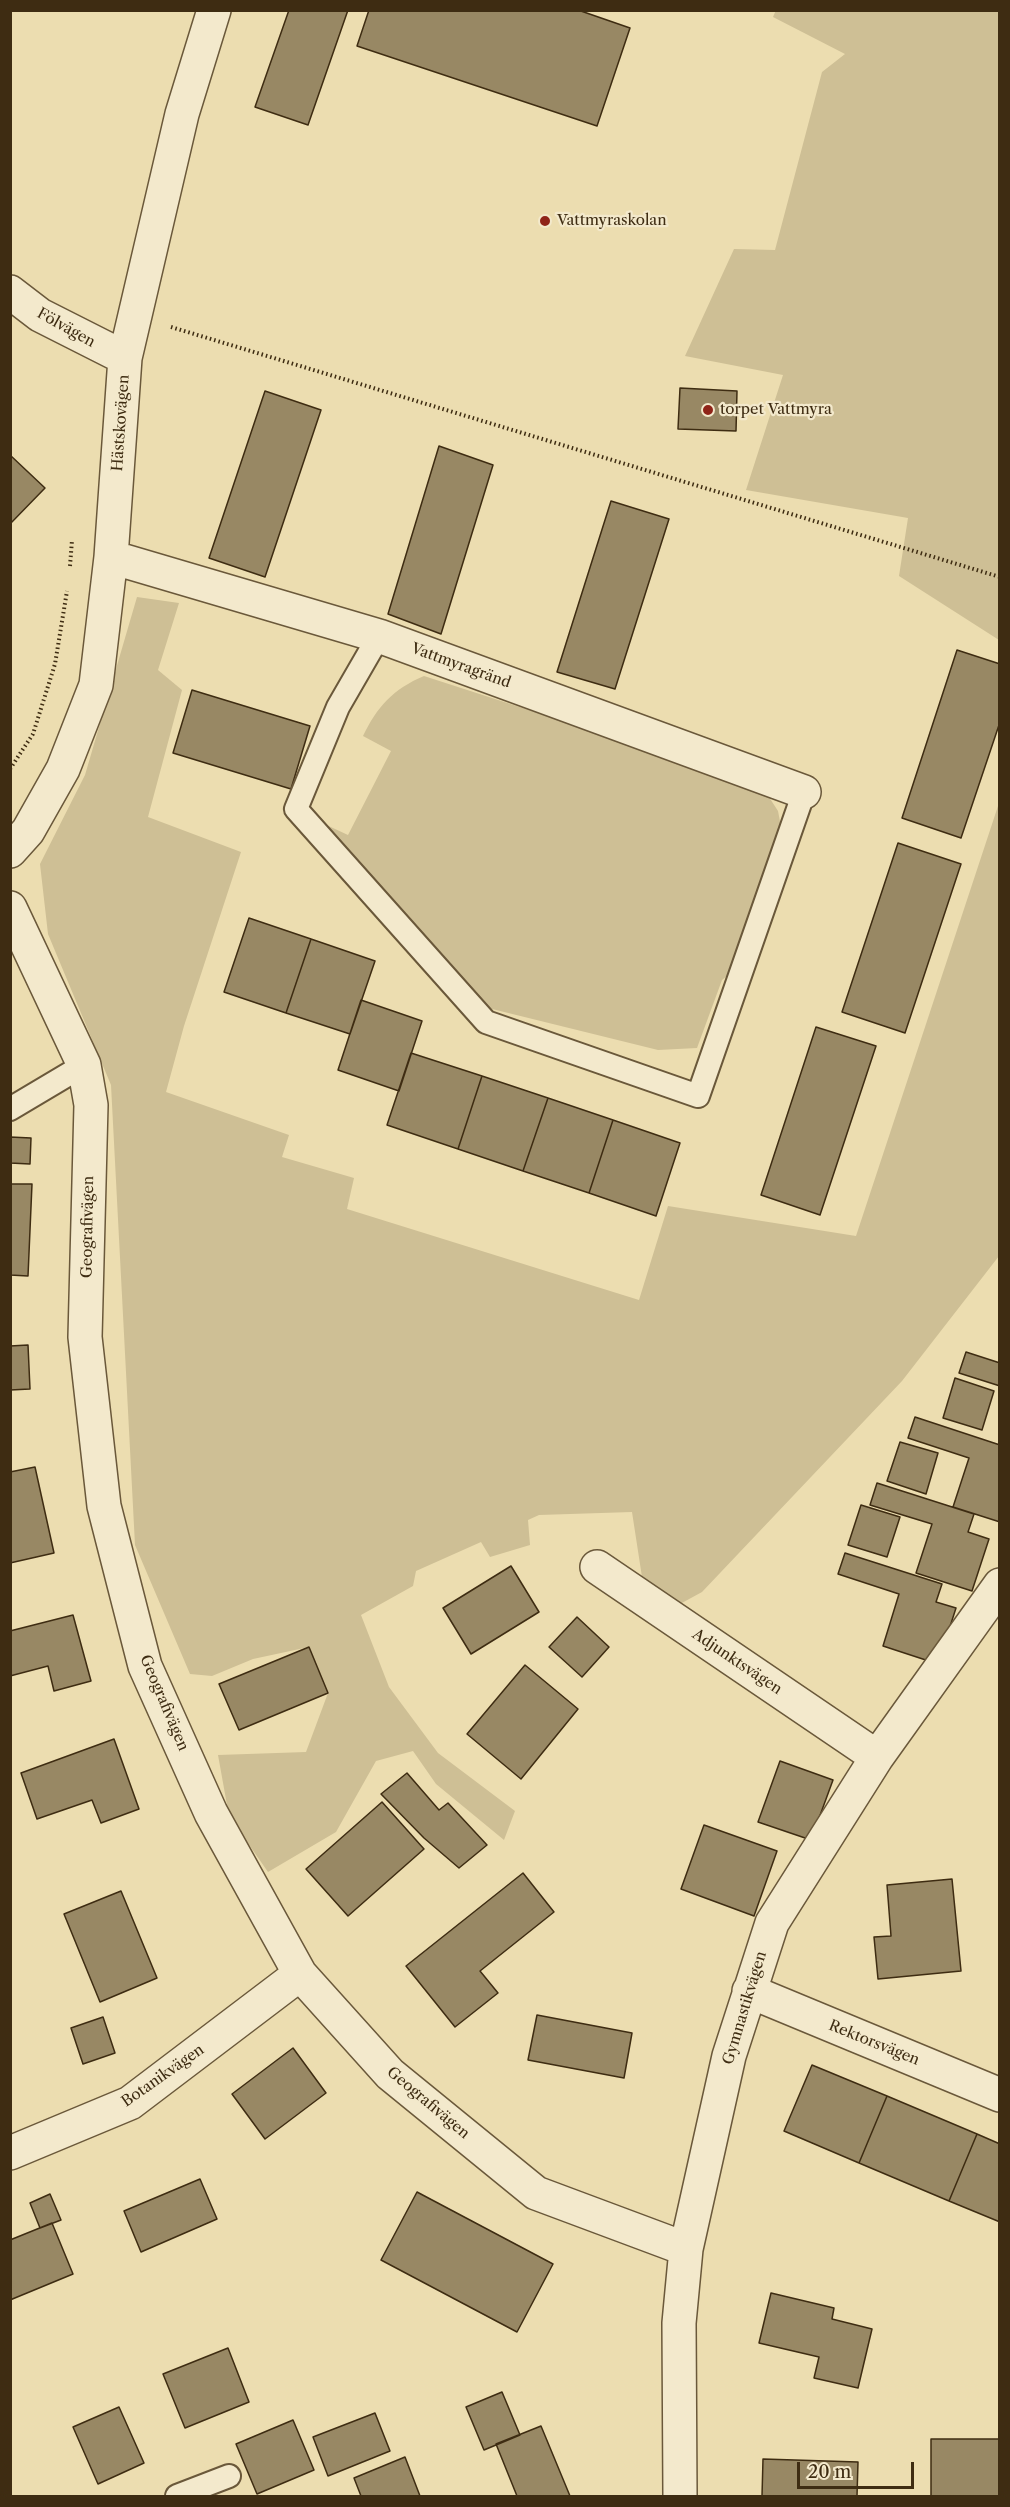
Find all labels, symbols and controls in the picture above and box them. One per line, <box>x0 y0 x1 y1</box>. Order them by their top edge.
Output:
place label: Vattmyraskolan <box>557 212 667 230</box>
marker: Vattmyraskolan <box>538 214 552 228</box>
street label: Fölvägen <box>34 305 98 351</box>
street label: Hästskovägen <box>109 374 133 472</box>
place label: torpet Vattmyra <box>720 401 832 419</box>
marker: torpet Vattmyra <box>701 403 715 417</box>
street label: Vattmyragränd <box>409 640 513 692</box>
street label: Geografivägen <box>78 1176 98 1278</box>
street label: Adjunktsvägen <box>689 1625 785 1699</box>
street label: Geografivägen <box>136 1652 192 1754</box>
street label: Gymnastikvägen <box>719 1949 771 2067</box>
street label: Rektorsvägen <box>826 2017 922 2069</box>
street label: Botanikvägen <box>118 2041 208 2111</box>
street label: Geografivägen <box>383 2063 473 2143</box>
scale bar <box>800 2450 917 2488</box>
text: 20 m <box>808 2461 851 2483</box>

